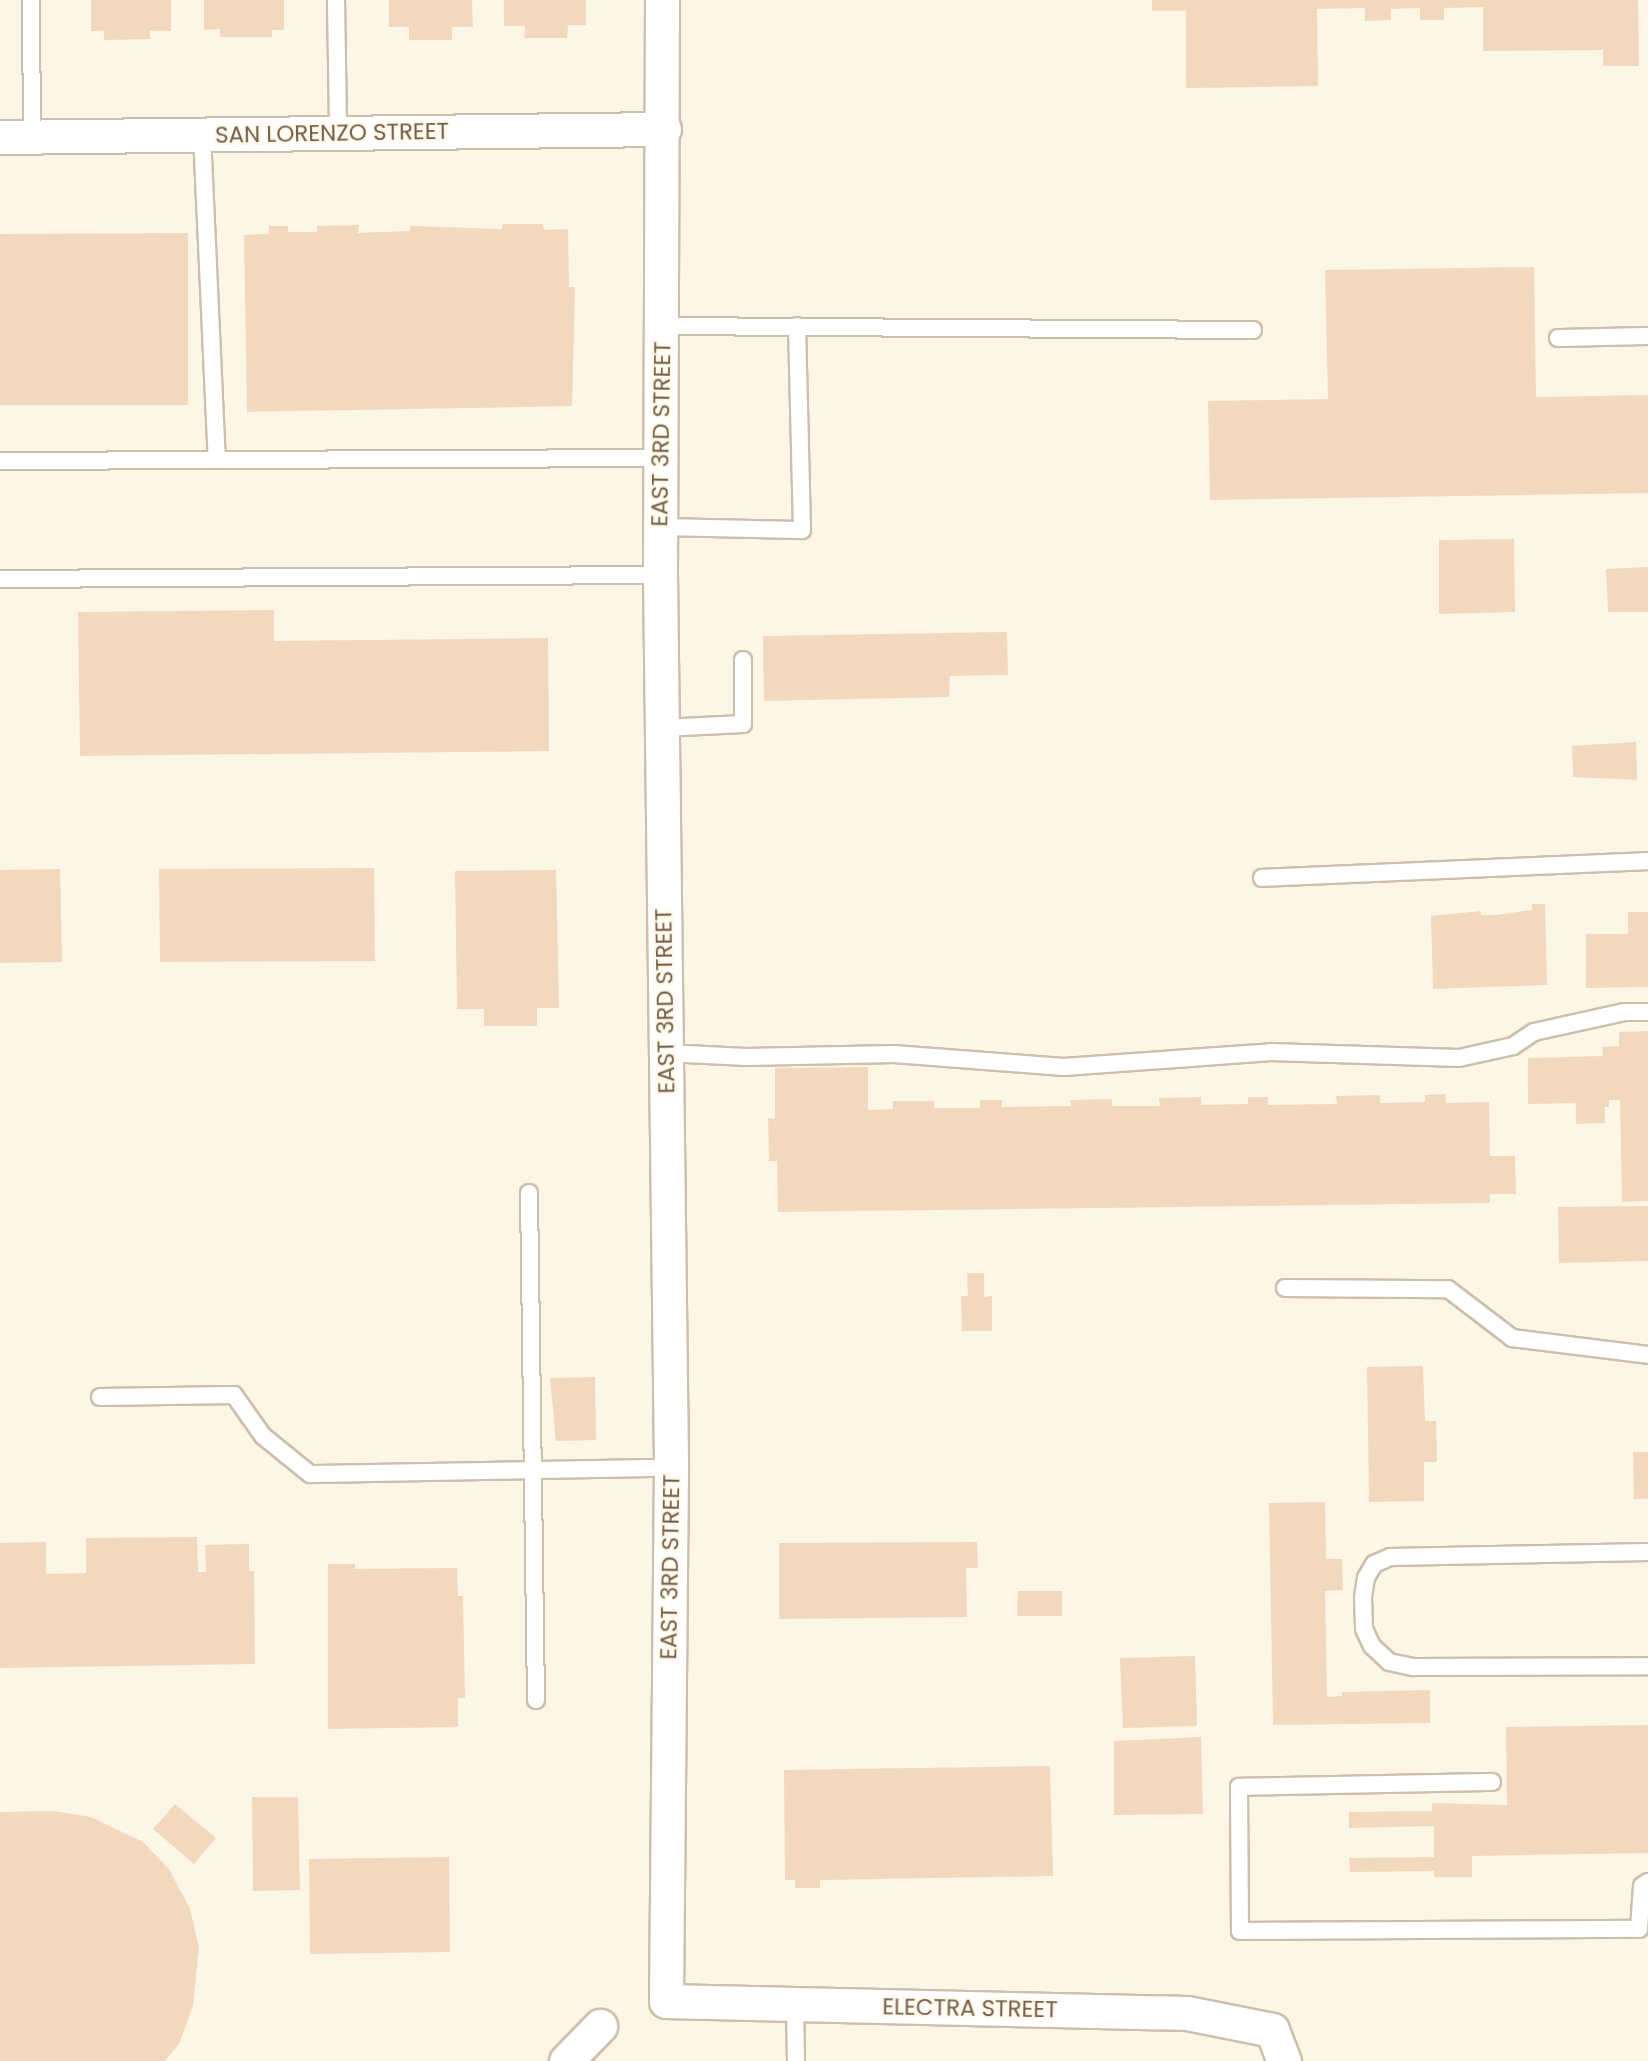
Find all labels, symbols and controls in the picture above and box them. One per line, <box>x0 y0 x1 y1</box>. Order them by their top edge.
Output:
street label: SAN LORENZO STREET <box>215 117 449 149</box>
street label: EAST 3RD STREET <box>646 341 676 527</box>
street label: EAST 3RD STREET <box>650 908 680 1094</box>
street label: EAST 3RD STREET <box>655 1474 685 1660</box>
street label: ELECTRA STREET <box>882 1993 1058 2023</box>

